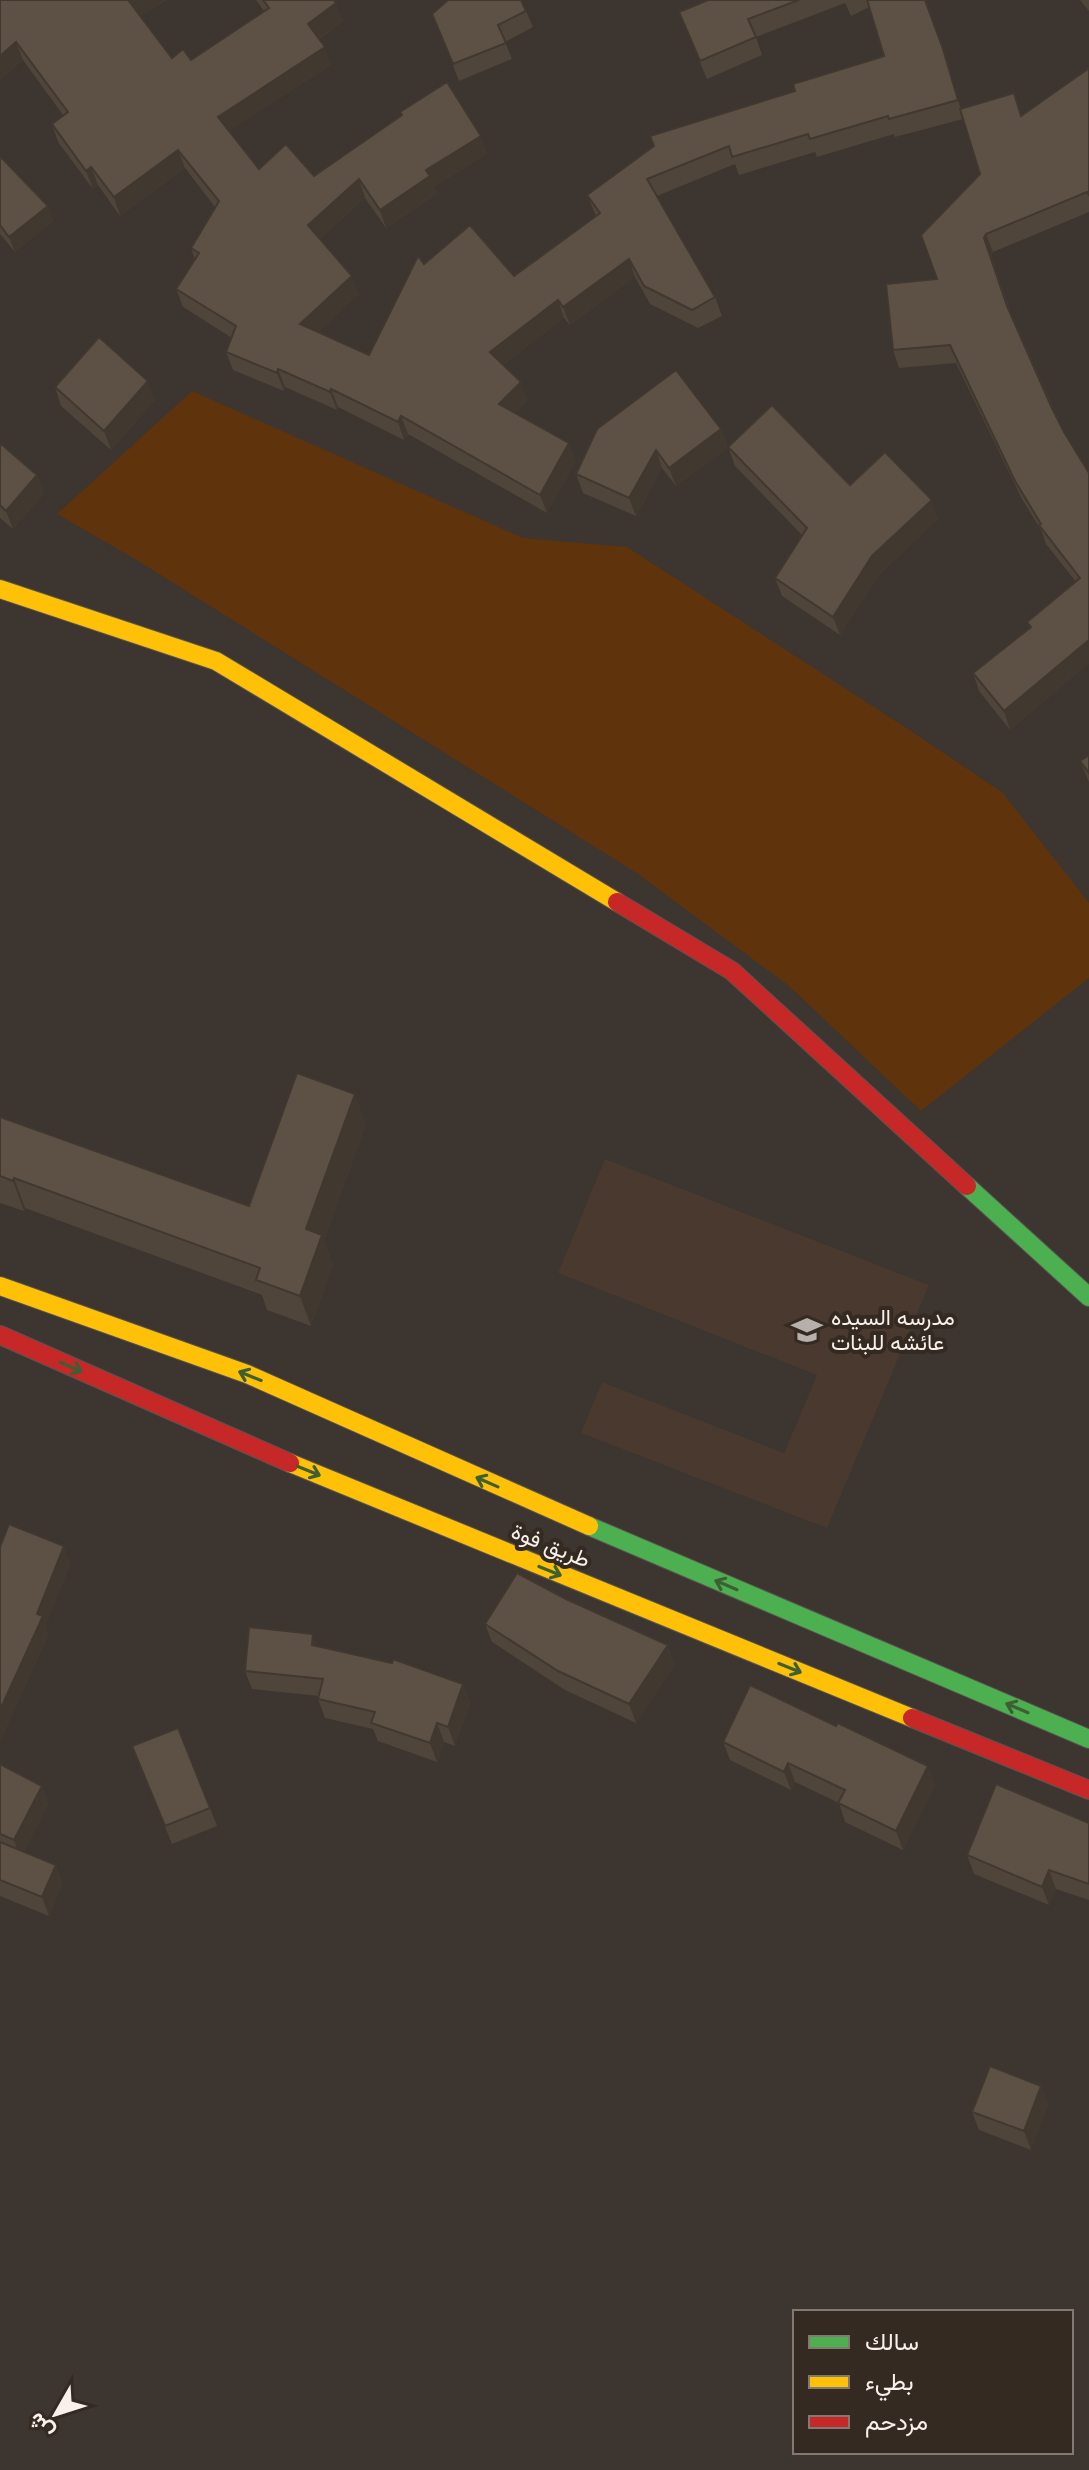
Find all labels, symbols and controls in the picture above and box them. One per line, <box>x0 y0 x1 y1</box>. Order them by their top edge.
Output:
place label: مدرسه السيده عائشه للبنات <box>831 1303 955 1356</box>
school or university icon: مدرسه السيده عائشه للبنات <box>790 1313 824 1347</box>
one-way arrow <box>59 1360 83 1375</box>
one-way arrow <box>238 1368 263 1382</box>
one-way arrow <box>296 1465 321 1480</box>
one-way arrow <box>476 1474 500 1489</box>
street label: طريق فوة <box>507 1517 595 1573</box>
one-way arrow <box>537 1564 562 1579</box>
one-way arrow <box>714 1576 739 1591</box>
one-way arrow <box>778 1662 802 1677</box>
one-way arrow <box>1005 1700 1030 1715</box>
legend <box>793 2310 1073 2454</box>
text: سالك <box>865 2326 919 2357</box>
text: بطيء <box>865 2366 914 2401</box>
north arrow <box>16 2374 96 2454</box>
text: مزدحم <box>865 2406 928 2438</box>
text: ش <box>21 2408 60 2446</box>

